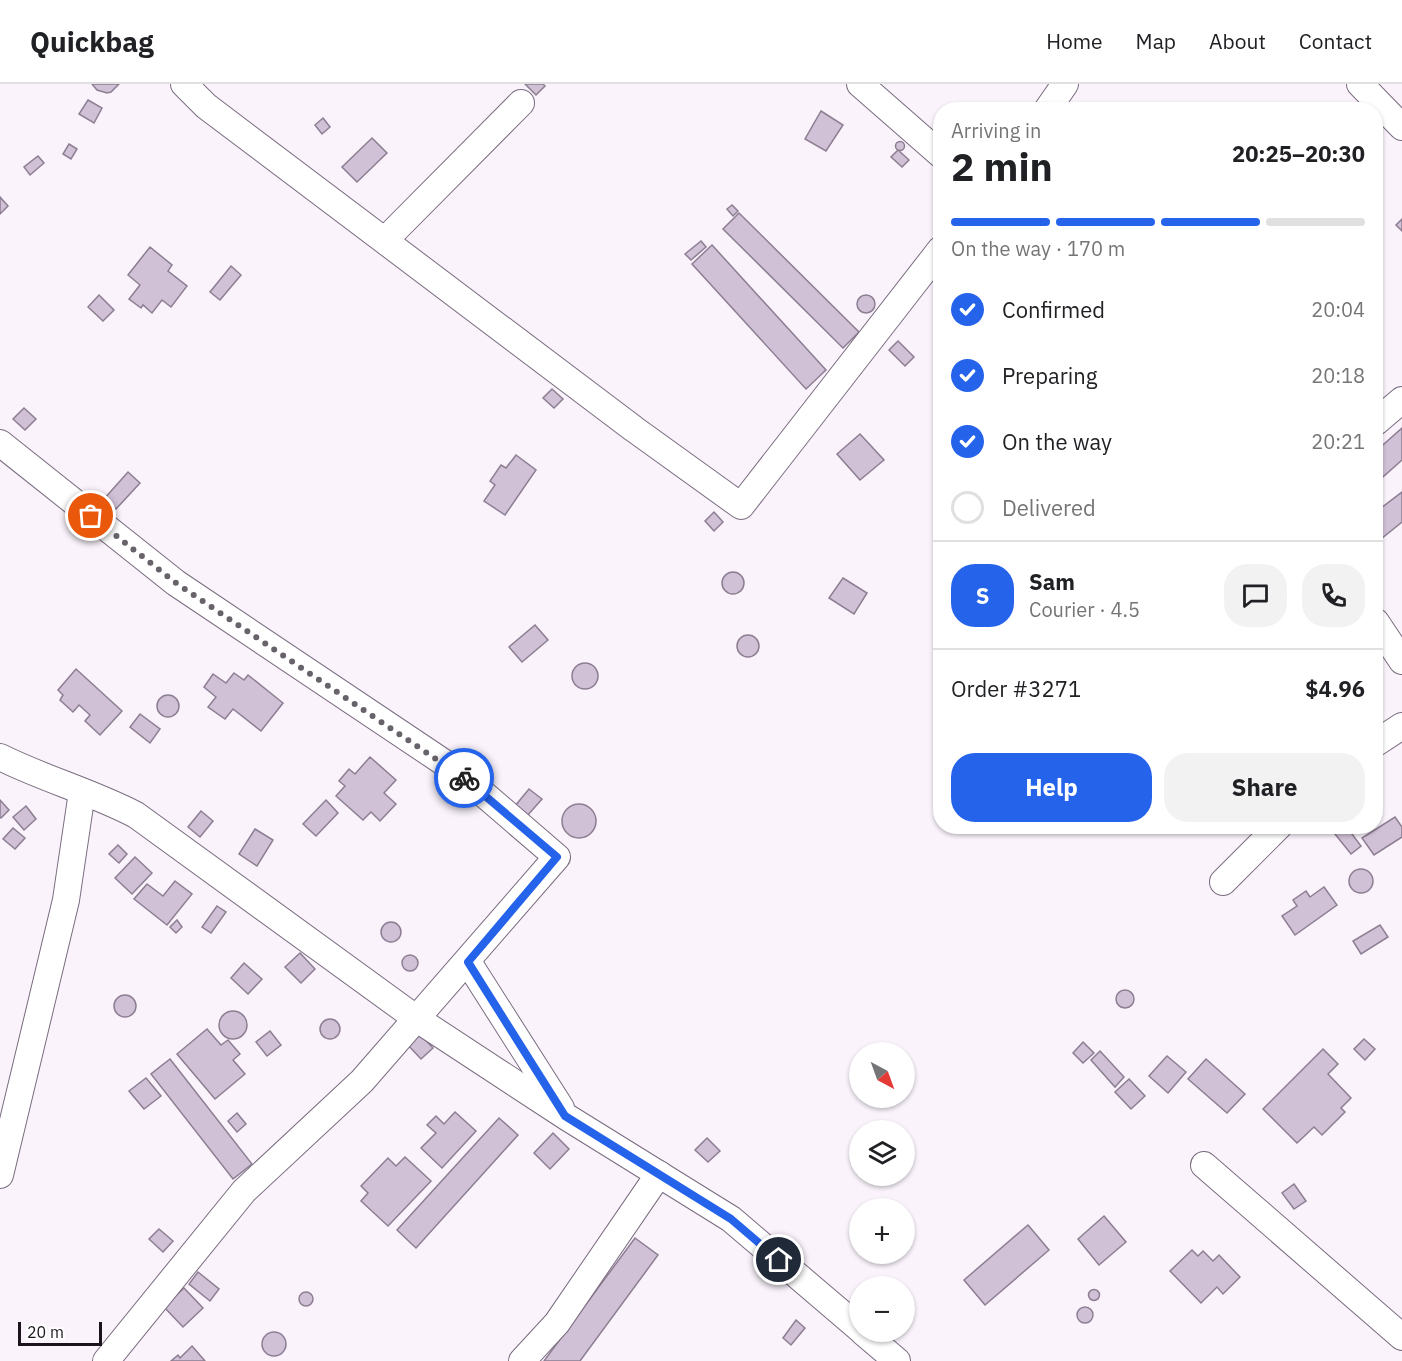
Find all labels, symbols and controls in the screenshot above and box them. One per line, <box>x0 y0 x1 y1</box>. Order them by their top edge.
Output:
text: Quickbag <box>30 23 154 60</box>
text: Home <box>1046 27 1103 55</box>
text: Map <box>1136 27 1176 55</box>
text: About <box>1209 27 1266 55</box>
text: Contact <box>1299 27 1372 55</box>
text: Arriving in <box>951 117 1041 144</box>
text: 20:25–20:30 <box>1232 139 1365 168</box>
text: 2 min <box>951 141 1053 192</box>
text: On the way · 170 m <box>951 235 1125 262</box>
icon: check <box>951 293 984 326</box>
text: Confirmed <box>1002 295 1105 324</box>
text: 20:04 <box>1311 296 1365 323</box>
icon: check <box>951 359 984 392</box>
text: Preparing <box>1002 361 1097 390</box>
text: 20:18 <box>1311 362 1365 389</box>
icon: check <box>951 425 984 458</box>
text: On the way <box>1002 427 1112 456</box>
text: 20:21 <box>1311 428 1365 455</box>
pin <box>65 490 116 541</box>
text: Delivered <box>1002 493 1096 522</box>
icon: bag <box>74 499 107 532</box>
button: chat <box>1224 564 1287 627</box>
button: phone <box>1302 564 1365 627</box>
text: Sam <box>1029 567 1075 596</box>
text: S <box>976 581 989 610</box>
text: Courier · 4.5 <box>1029 596 1140 623</box>
text: Order #3271 <box>951 674 1081 703</box>
text: $4.96 <box>1305 674 1365 703</box>
courier <box>434 748 494 808</box>
button: Help <box>951 753 1152 822</box>
button: Share <box>1164 753 1365 822</box>
icon: bike <box>448 762 481 795</box>
north arrow <box>849 1042 915 1108</box>
map controls <box>849 1042 915 1342</box>
button: layers <box>849 1120 915 1186</box>
button: + <box>849 1198 915 1264</box>
pin <box>753 1234 804 1285</box>
icon: home <box>762 1243 795 1276</box>
button: − <box>849 1276 915 1342</box>
scale bar <box>18 1319 102 1346</box>
text: 20 m <box>27 1322 64 1342</box>

